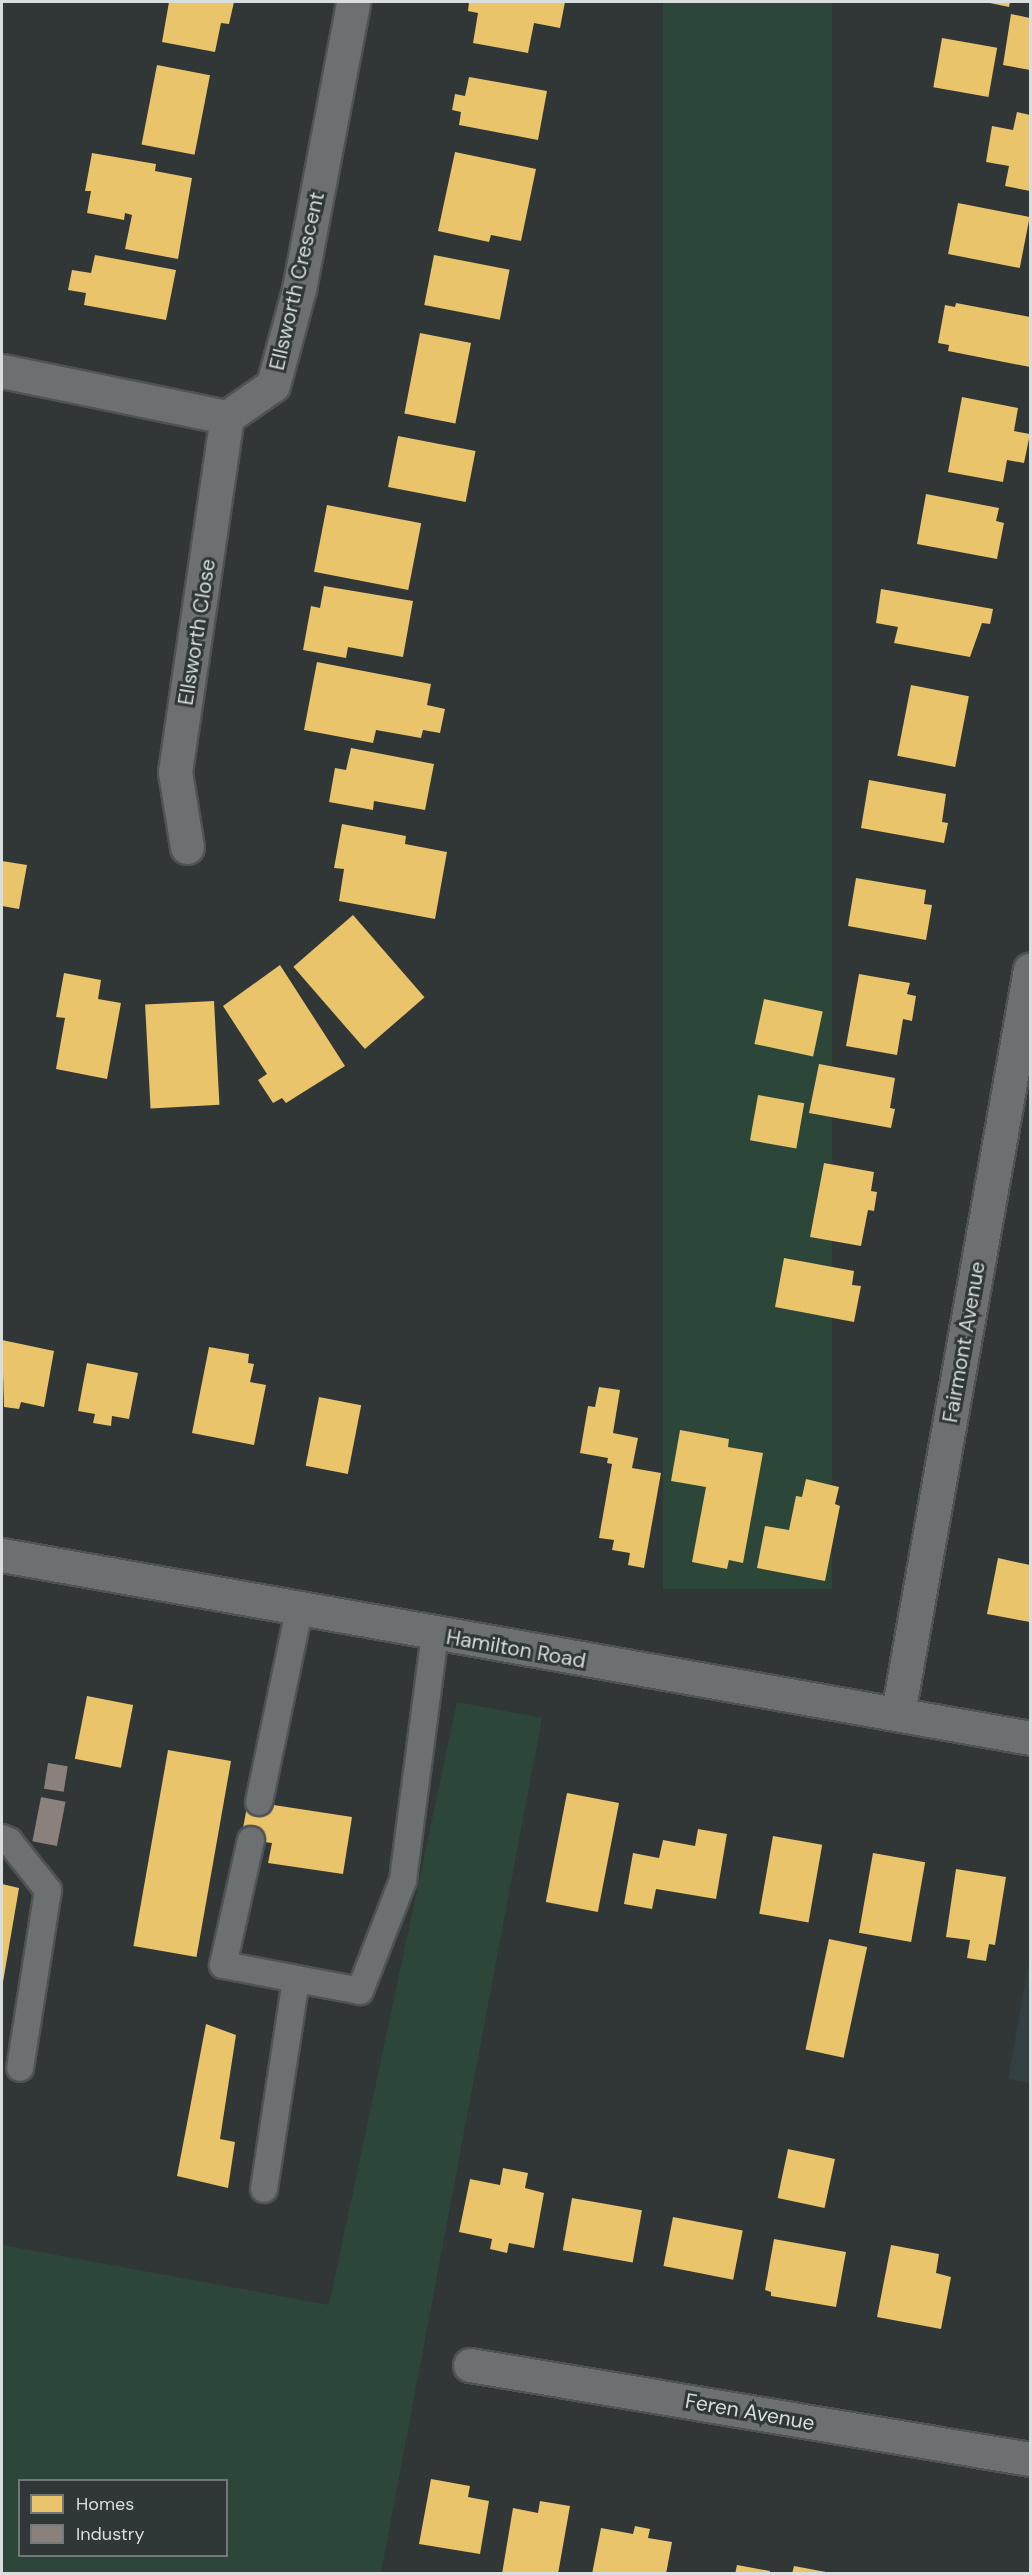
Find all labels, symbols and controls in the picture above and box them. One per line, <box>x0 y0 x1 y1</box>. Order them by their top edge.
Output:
street label: Ellsworth Crescent <box>264 189 330 373</box>
street label: Ellsworth Close <box>173 557 221 707</box>
street label: Fairmont Avenue <box>937 1259 991 1425</box>
street label: Hamilton Road <box>444 1624 588 1674</box>
street label: Feren Avenue <box>683 2388 817 2436</box>
legend <box>18 2479 228 2557</box>
text: Homes <box>76 2492 134 2516</box>
text: Industry <box>76 2522 145 2546</box>

